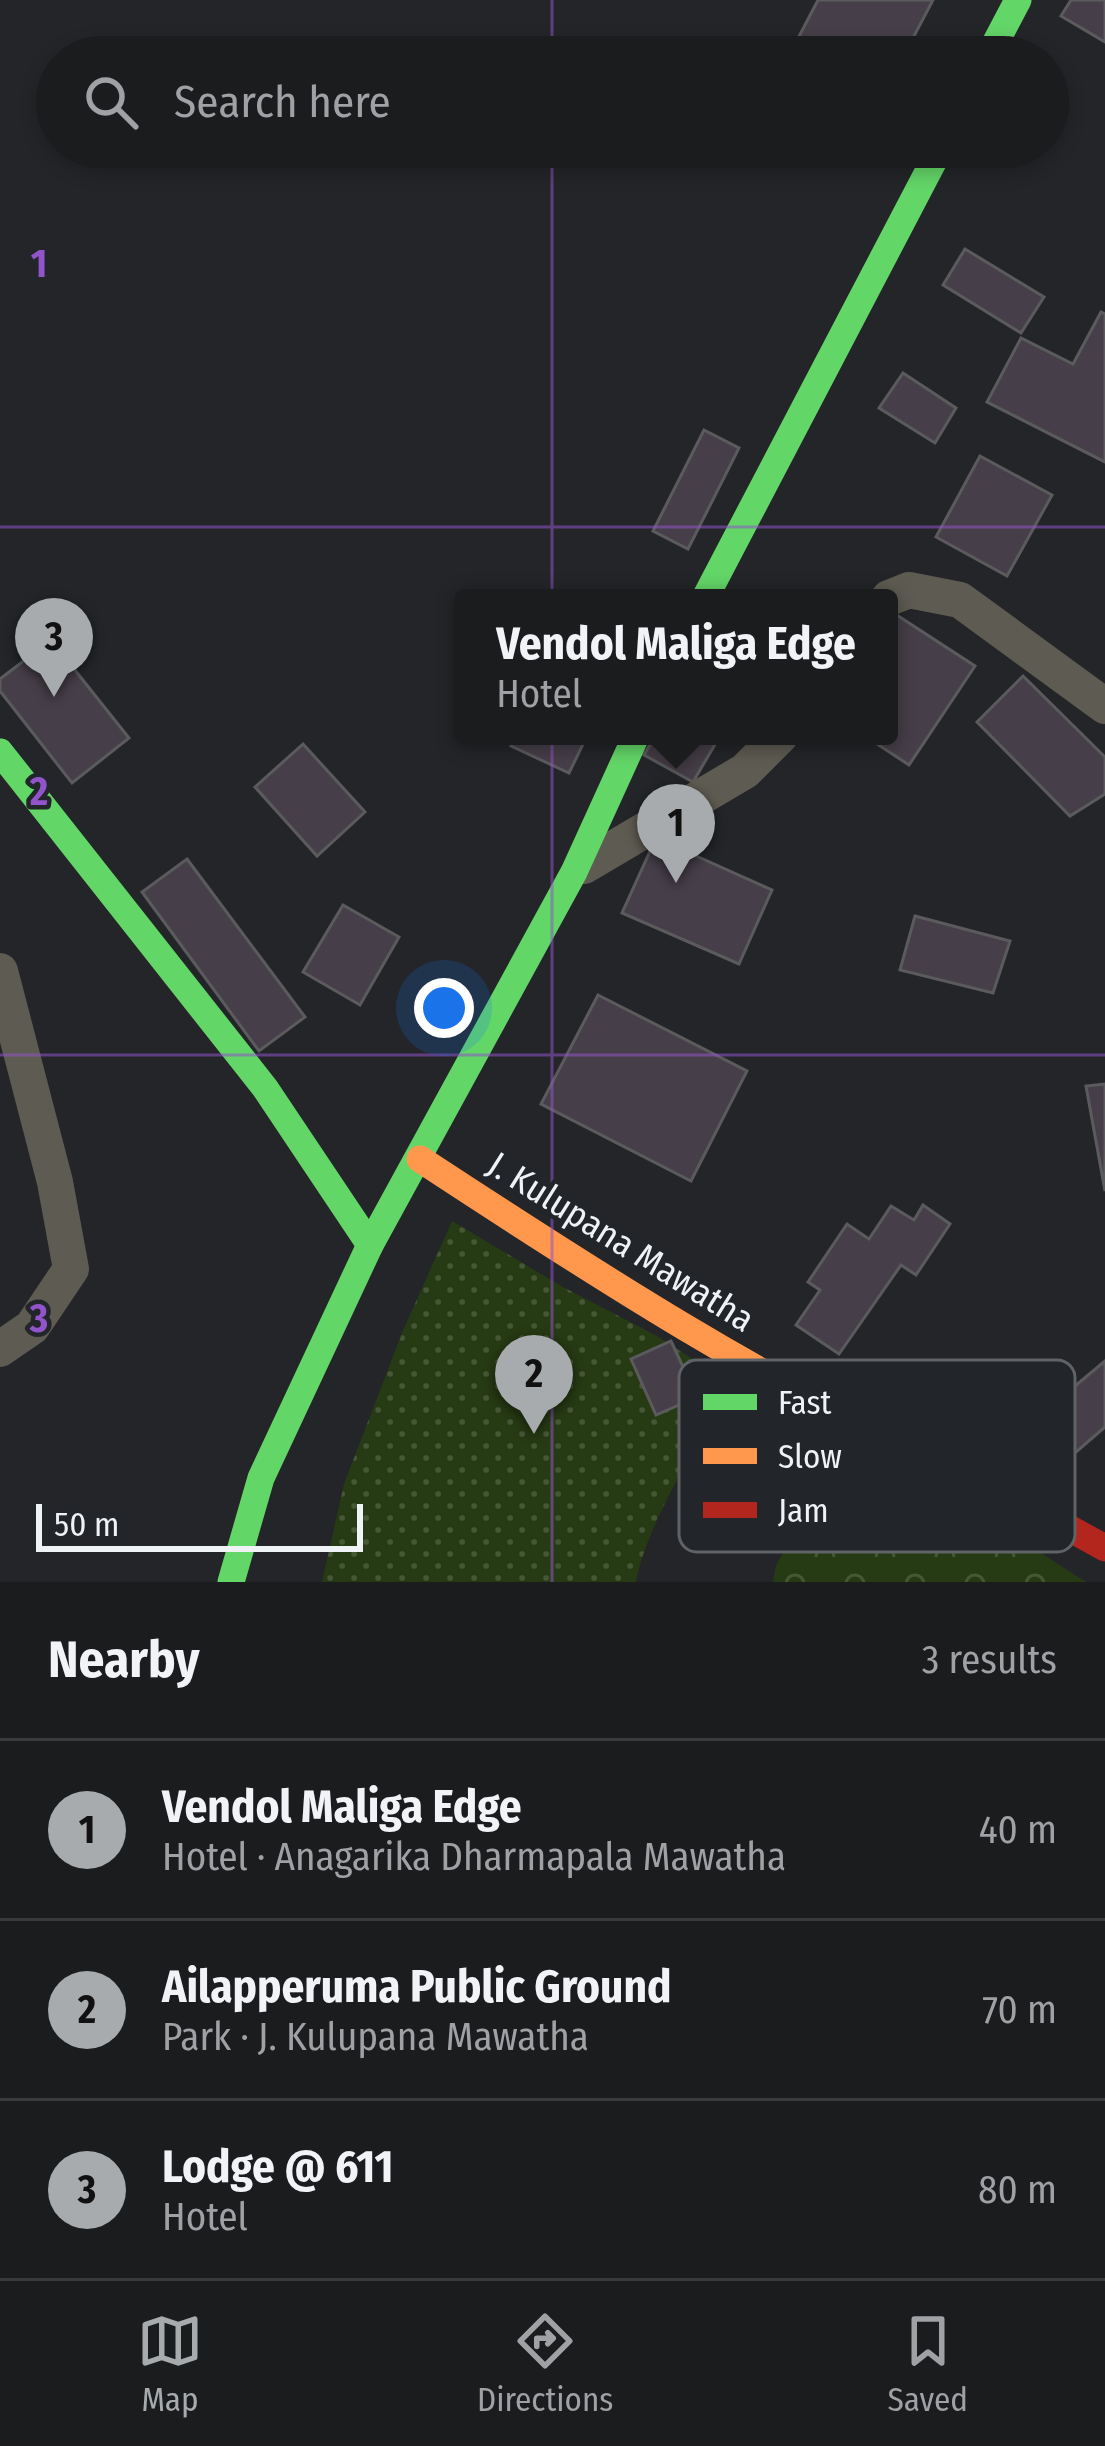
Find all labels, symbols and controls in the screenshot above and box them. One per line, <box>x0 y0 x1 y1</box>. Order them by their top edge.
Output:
search box <box>36 36 1069 168</box>
icon: search <box>78 69 144 135</box>
text: Search here <box>174 75 391 129</box>
text: 1 <box>31 241 47 287</box>
popup <box>454 589 898 745</box>
pin: 3 <box>15 598 93 697</box>
text: Vendol Maliga Edge <box>496 617 856 671</box>
text: Hotel <box>496 671 582 717</box>
text: 2 <box>29 769 48 815</box>
pin: 1 <box>637 784 715 883</box>
your location <box>414 978 474 1038</box>
street label: J. Kulupana Mawatha <box>480 1142 762 1342</box>
text: 3 <box>29 1296 48 1342</box>
pin: 2 <box>495 1335 573 1434</box>
legend <box>679 1360 1075 1552</box>
text: Fast <box>778 1383 832 1423</box>
text: Slow <box>778 1437 842 1477</box>
text: Jam <box>778 1491 829 1531</box>
scale bar <box>36 1498 363 1551</box>
text: 50 m <box>54 1505 119 1545</box>
text: Nearby <box>48 1629 200 1691</box>
text: 3 results <box>922 1637 1057 1683</box>
text: Vendol Maliga Edge <box>162 1780 522 1834</box>
text: 1 <box>79 1807 95 1853</box>
text: 40 m <box>979 1807 1057 1853</box>
text: Hotel · Anagarika Dharmapala Mawatha <box>162 1834 786 1880</box>
text: Ailapperuma Public Ground <box>162 1960 672 2014</box>
text: 2 <box>78 1987 96 2033</box>
text: 70 m <box>982 1987 1057 2033</box>
text: Park · J. Kulupana Mawatha <box>162 2014 589 2060</box>
text: Lodge @ 611 <box>162 2140 394 2194</box>
text: 3 <box>78 2167 96 2213</box>
text: 80 m <box>978 2167 1057 2213</box>
text: Hotel <box>162 2194 248 2240</box>
tab: Map <box>137 2308 203 2420</box>
tab: Directions <box>477 2308 613 2420</box>
tab: Saved <box>887 2308 968 2420</box>

